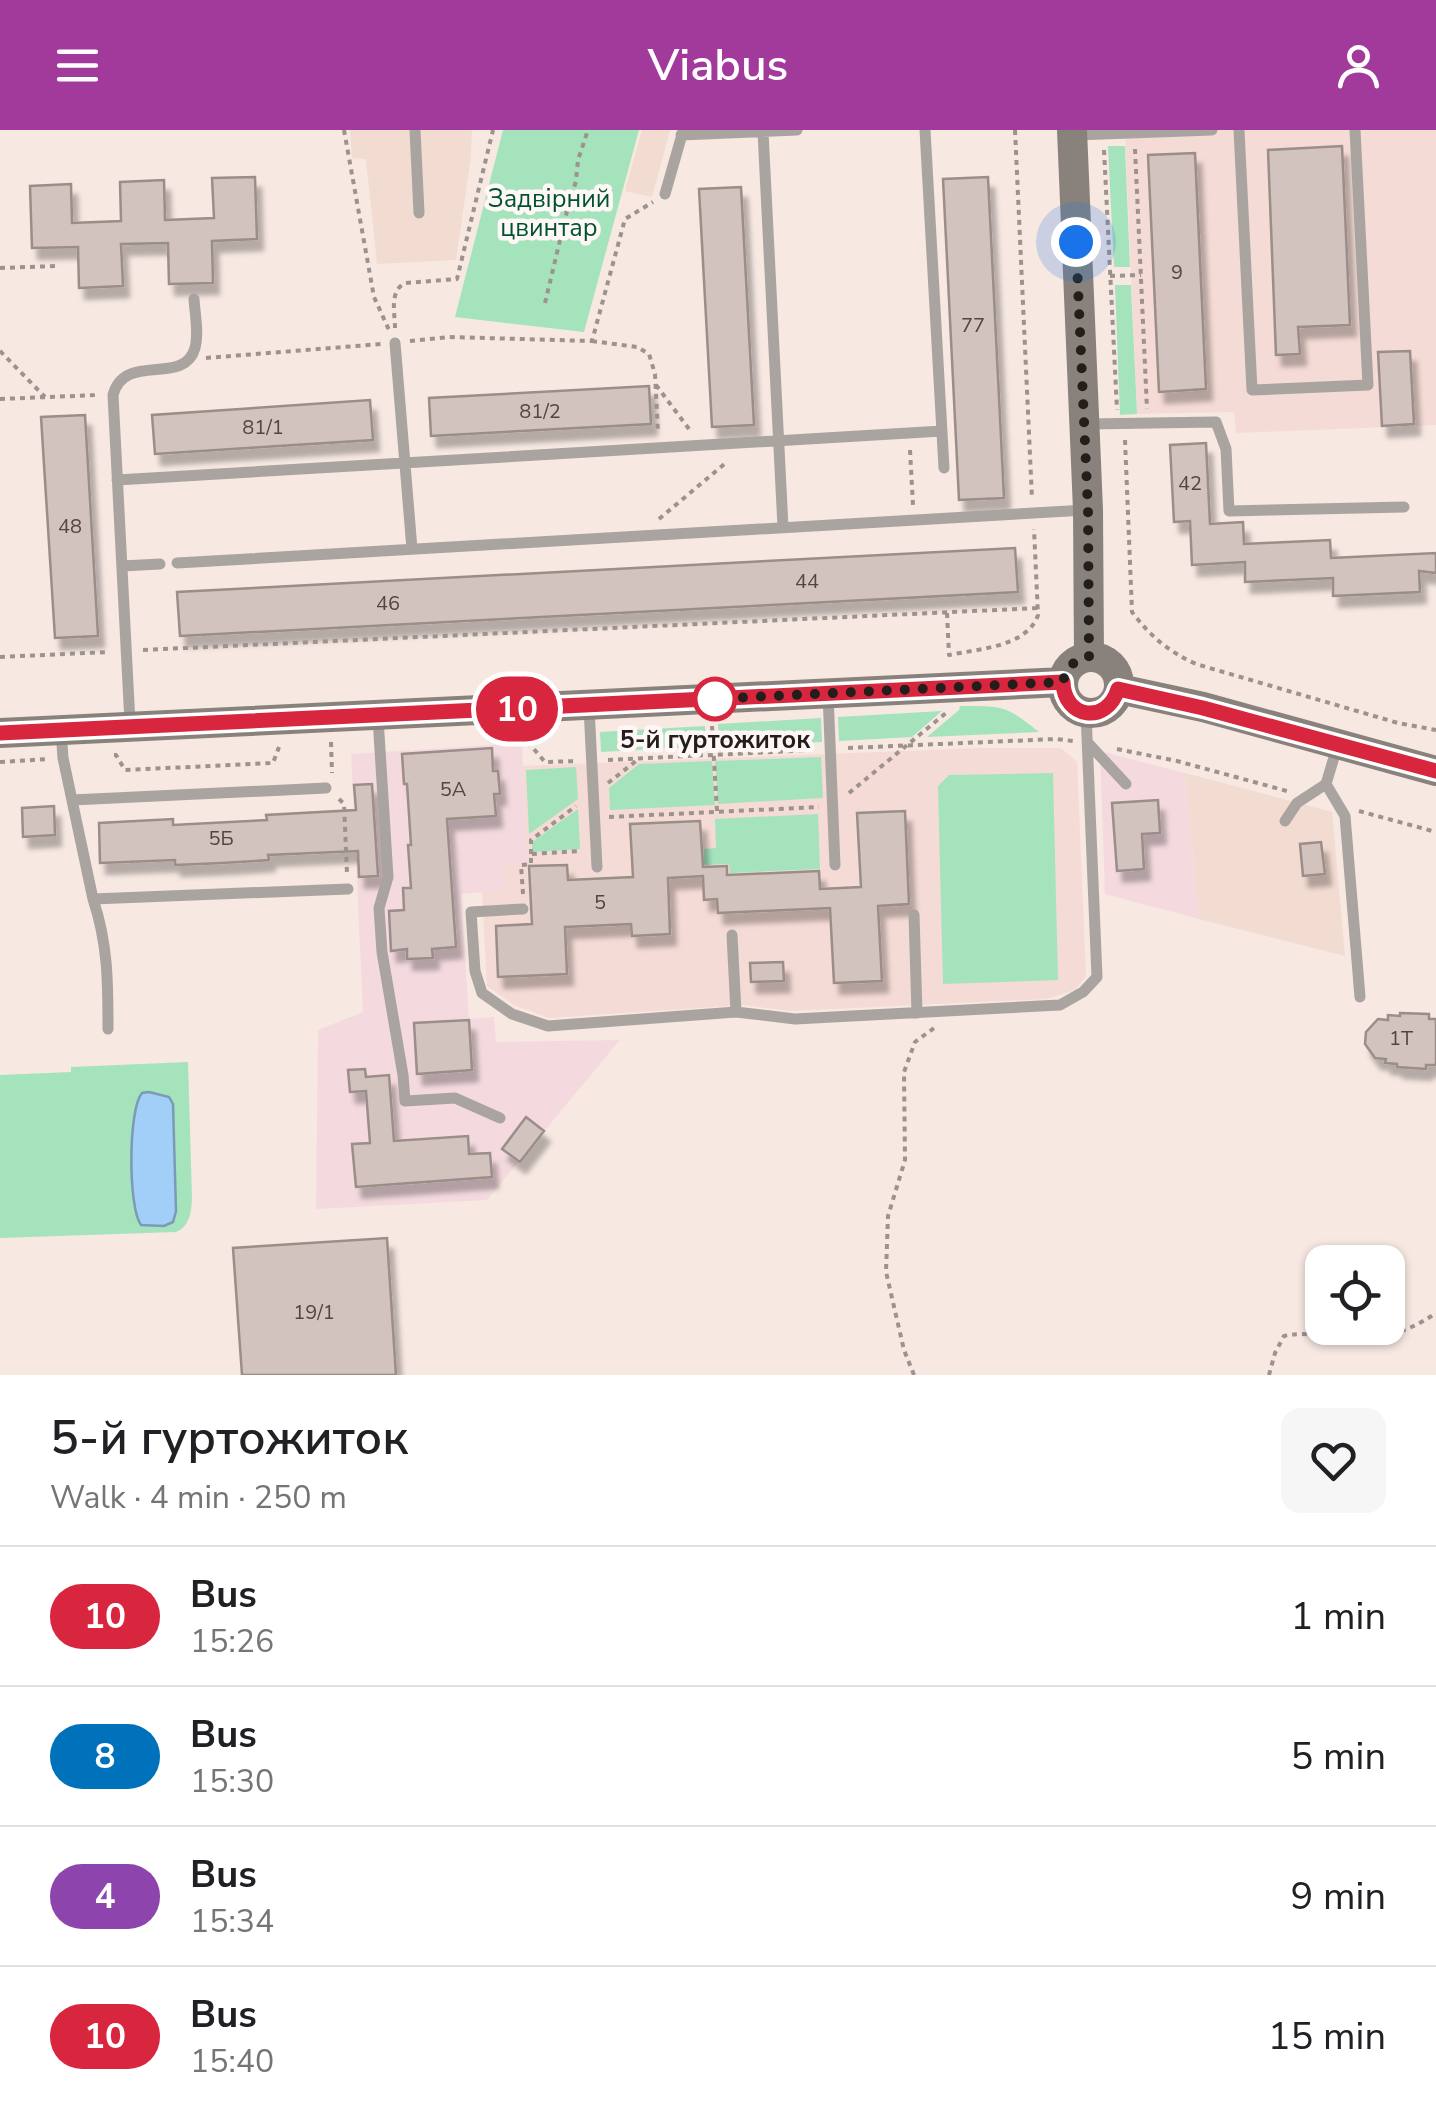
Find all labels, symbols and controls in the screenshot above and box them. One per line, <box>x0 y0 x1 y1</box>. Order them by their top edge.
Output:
text: Viabus <box>648 35 788 96</box>
icon: menu <box>50 38 105 93</box>
icon: person <box>1331 38 1386 93</box>
park label: Задвірний цвинтар <box>488 182 610 245</box>
your location <box>1051 217 1101 267</box>
house number: 9 <box>1171 259 1183 286</box>
house number: 77 <box>961 312 985 339</box>
house number: 81/2 <box>519 398 561 425</box>
house number: 81/1 <box>242 414 284 441</box>
house number: 42 <box>1178 470 1202 497</box>
house number: 48 <box>58 513 82 540</box>
house number: 44 <box>795 568 819 595</box>
house number: 46 <box>376 590 400 617</box>
line badge: 10 <box>472 676 562 742</box>
marker: 5-й гуртожиток <box>694 678 736 720</box>
text: 10 <box>496 686 538 733</box>
place label: 5-й гуртожиток <box>620 723 811 757</box>
house number: 5А <box>440 776 467 803</box>
house number: 5Б <box>208 825 234 852</box>
house number: 5 <box>594 889 606 916</box>
house number: 1Т <box>1389 1025 1413 1052</box>
map controls <box>1305 1245 1405 1345</box>
button: locate <box>1305 1245 1405 1345</box>
house number: 19/1 <box>293 1299 335 1326</box>
text: 5-й гуртожиток <box>50 1405 408 1471</box>
button: heart <box>1281 1408 1386 1513</box>
text: Walk · 4 min · 250 m <box>50 1476 347 1519</box>
text: Bus <box>190 1569 257 1620</box>
text: 1 min <box>1291 1591 1386 1642</box>
text: 10 <box>84 1593 126 1640</box>
text: 15:26 <box>190 1620 274 1663</box>
text: Bus <box>190 1709 257 1760</box>
text: 5 min <box>1291 1731 1386 1782</box>
text: 8 <box>94 1733 116 1780</box>
text: 15:30 <box>190 1760 274 1803</box>
text: Bus <box>190 1849 257 1900</box>
text: 9 min <box>1291 1871 1386 1922</box>
text: 4 <box>94 1873 116 1920</box>
text: 15:34 <box>190 1900 274 1943</box>
text: Bus <box>190 1989 257 2040</box>
text: 15 min <box>1268 2011 1386 2062</box>
text: 10 <box>84 2013 126 2060</box>
text: 15:40 <box>190 2040 274 2083</box>

